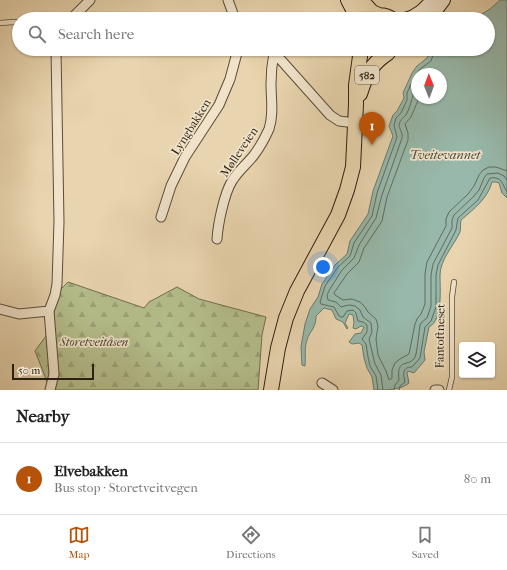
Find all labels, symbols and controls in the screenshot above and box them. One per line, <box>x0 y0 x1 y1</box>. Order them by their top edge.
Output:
search box <box>12 12 495 56</box>
icon: search <box>26 23 48 45</box>
text: Search here <box>58 25 134 43</box>
road number: 582 <box>355 66 379 84</box>
north arrow <box>411 68 447 104</box>
street label: Lyngbakken <box>168 96 214 158</box>
pin: 1 <box>359 112 385 145</box>
street label: Mølleveien <box>217 124 261 180</box>
water label: Tveitevannet <box>410 147 481 162</box>
your location <box>313 257 333 277</box>
street label: Fantoftneset <box>432 303 448 369</box>
park label: Storetveitåsen <box>59 335 129 349</box>
map controls <box>459 342 495 378</box>
button: layers <box>459 342 495 378</box>
scale bar <box>12 362 94 381</box>
text: 50 m <box>18 364 40 377</box>
text: Nearby <box>16 406 70 426</box>
text: Elvebakken <box>54 462 128 480</box>
text: 1 <box>27 471 31 486</box>
text: 80 m <box>464 471 491 486</box>
text: Bus stop · Storetveitvegen <box>54 480 198 495</box>
tab: Map <box>68 524 90 561</box>
tab: Directions <box>226 524 276 561</box>
tab: Saved <box>412 524 439 561</box>

